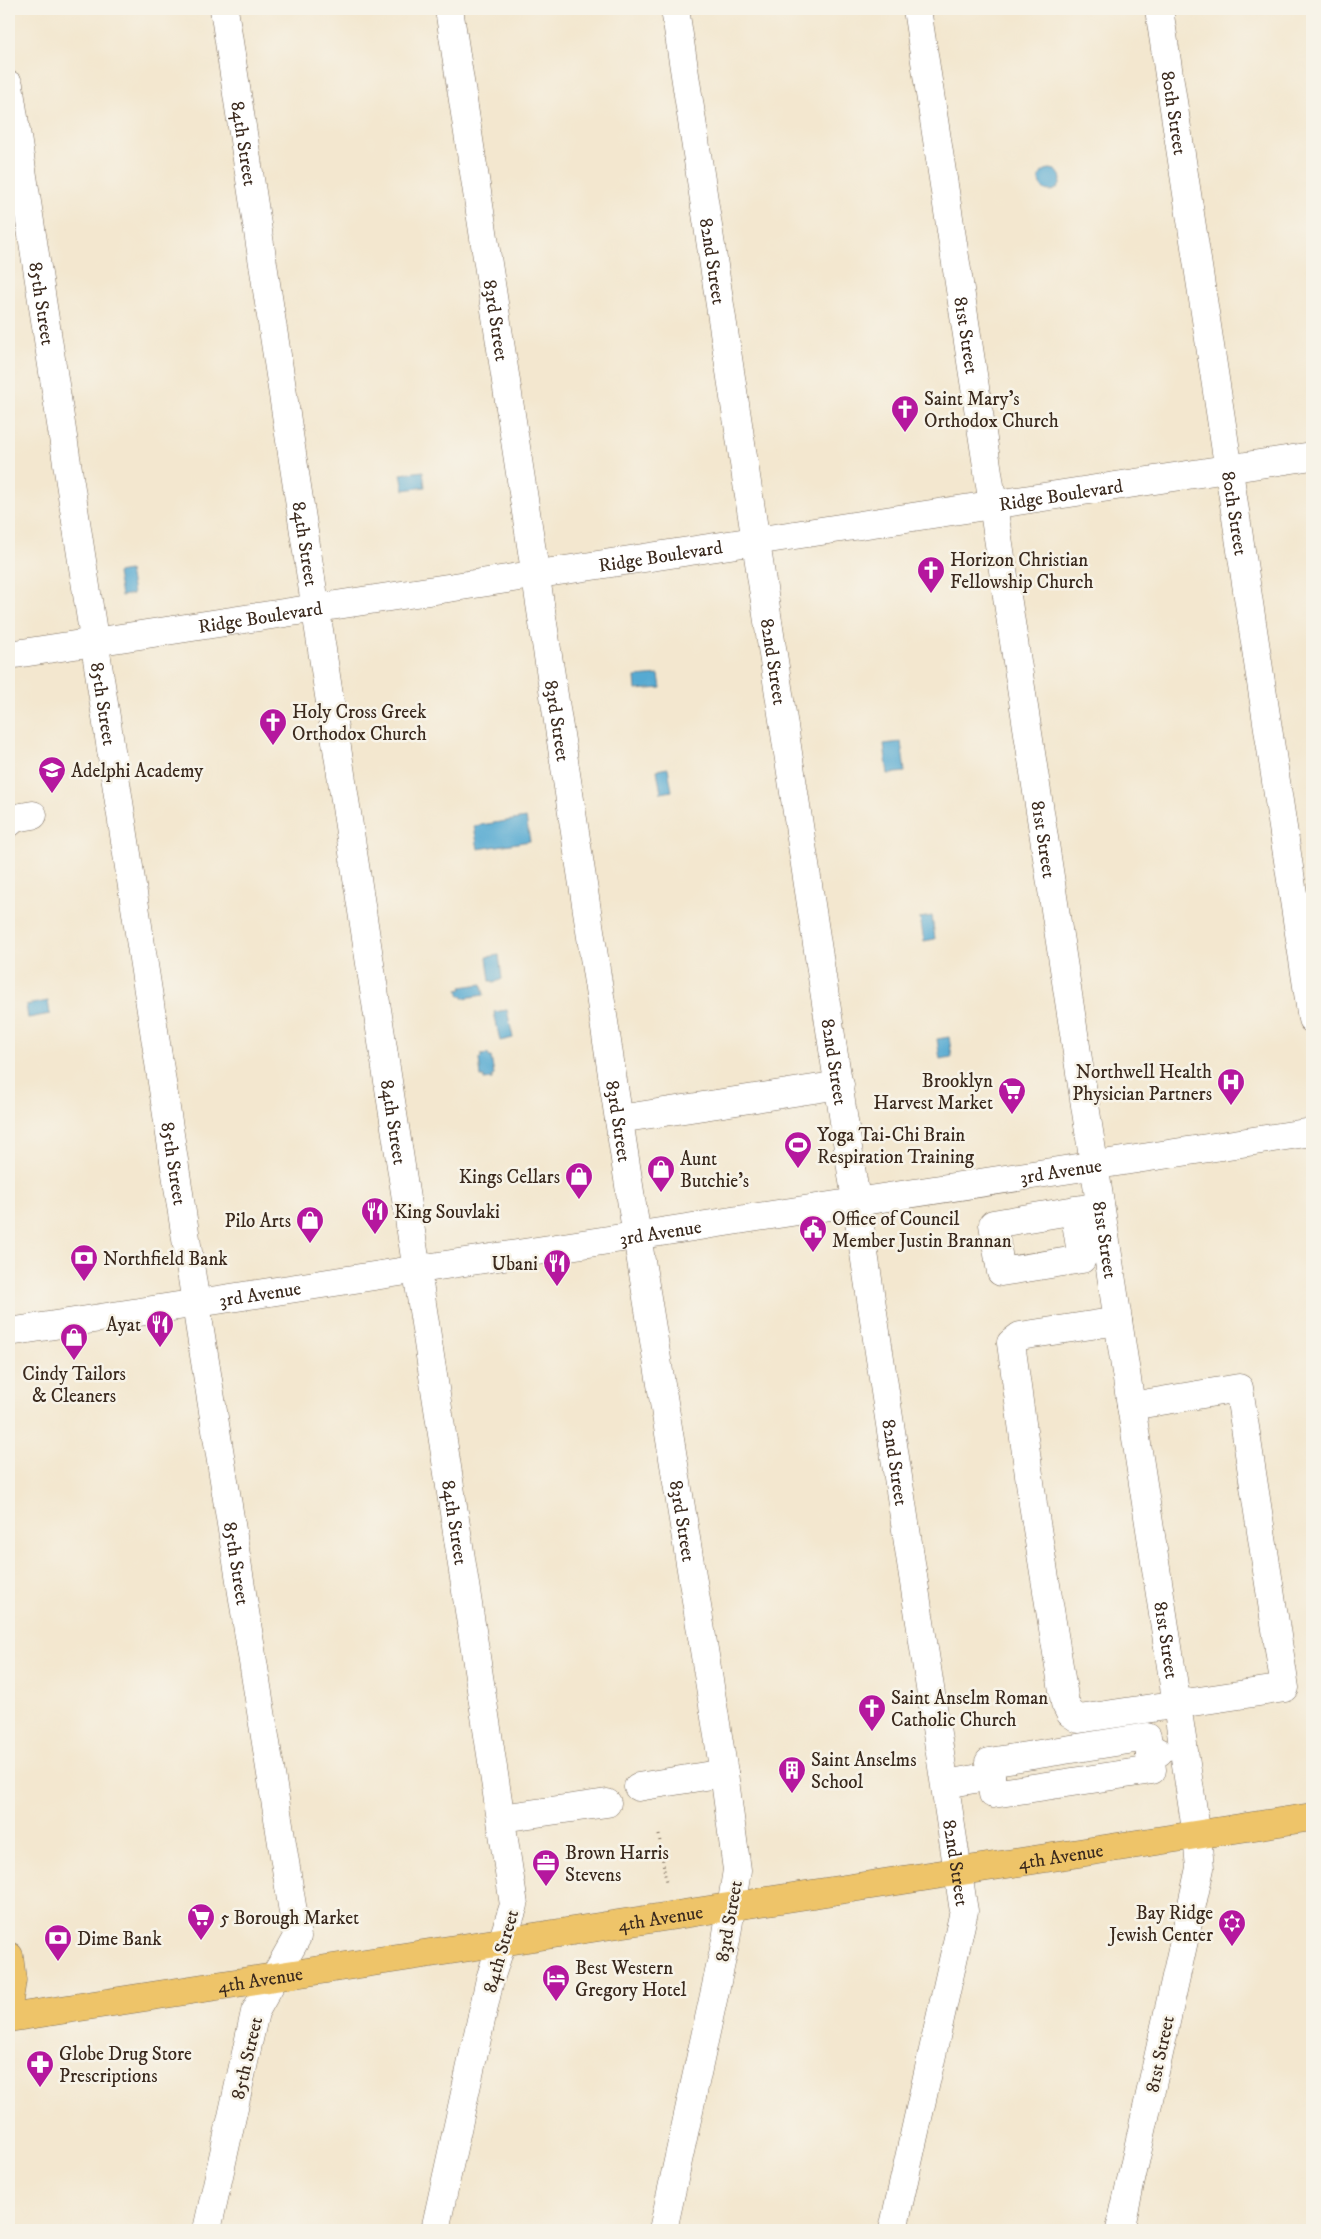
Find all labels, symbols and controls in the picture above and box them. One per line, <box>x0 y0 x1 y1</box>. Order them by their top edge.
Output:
street label: 80th Street <box>1156 69 1191 157</box>
street label: 84th Street <box>225 100 261 188</box>
street label: 82nd Street <box>694 216 730 306</box>
street label: 85th Street <box>23 260 59 347</box>
street label: 83rd Street <box>478 278 513 363</box>
street label: 81st Street <box>948 295 983 376</box>
place label: Saint Mary's Orthodox Church <box>924 388 1059 433</box>
church icon: Saint Mary's Orthodox Church <box>890 394 920 433</box>
street label: 80th Street <box>1216 470 1252 557</box>
street label: Ridge Boulevard <box>997 475 1125 517</box>
street label: 84th Street <box>286 500 322 588</box>
street label: Ridge Boulevard <box>597 536 725 578</box>
place label: Horizon Christian Fellowship Church <box>950 549 1093 594</box>
church icon: Horizon Christian Fellowship Church <box>916 555 946 594</box>
street label: Ridge Boulevard <box>197 597 324 639</box>
street label: 82nd Street <box>755 617 791 707</box>
street label: 85th Street <box>85 661 120 747</box>
street label: 83rd Street <box>539 679 574 763</box>
place label: Holy Cross Greek Orthodox Church <box>292 701 427 746</box>
church icon: Holy Cross Greek Orthodox Church <box>258 707 288 746</box>
school or university icon: Adelphi Academy <box>37 755 67 794</box>
place label: Adelphi Academy <box>71 760 204 783</box>
street label: 81st Street <box>1025 799 1060 880</box>
street label: 82nd Street <box>816 1017 851 1107</box>
place label: Northwell Health Physician Partners <box>1072 1061 1212 1106</box>
hospital icon: Northwell Health Physician Partners <box>1216 1067 1246 1106</box>
place label: Brooklyn Harvest Market <box>873 1070 993 1115</box>
supermarket icon: Brooklyn Harvest Market <box>997 1076 1027 1115</box>
street label: 84th Street <box>375 1078 411 1166</box>
street label: 83rd Street <box>600 1079 635 1164</box>
street label: 85th Street <box>155 1120 191 1207</box>
place label: Yoga Tai-Chi Brain Respiration Training <box>817 1124 975 1169</box>
sports icon: Yoga Tai-Chi Brain Respiration Training <box>783 1130 813 1169</box>
place label: Aunt Butchie's <box>680 1148 749 1193</box>
shop icon: Aunt Butchie's <box>646 1154 676 1193</box>
street label: 3rd Avenue <box>1018 1154 1104 1190</box>
shop icon: Kings Cellars <box>564 1161 594 1200</box>
place label: Kings Cellars <box>459 1166 560 1189</box>
restaurant icon: King Souvlaki <box>360 1196 390 1235</box>
street label: 81st Street <box>1087 1200 1121 1280</box>
place label: King Souvlaki <box>394 1201 500 1224</box>
shop icon: Pilo Arts <box>295 1205 325 1244</box>
place label: Office of Council Member Justin Brannan <box>832 1208 1012 1253</box>
place label: Pilo Arts <box>225 1210 291 1233</box>
public building icon: Office of Council Member Justin Brannan <box>798 1214 828 1253</box>
street label: 3rd Avenue <box>618 1216 703 1251</box>
bank icon: Northfield Bank <box>69 1243 99 1282</box>
place label: Northfield Bank <box>103 1248 228 1271</box>
restaurant icon: Ubani <box>542 1248 572 1287</box>
place label: Ubani <box>492 1253 538 1276</box>
street label: 3rd Avenue <box>218 1277 303 1313</box>
restaurant icon: Ayat <box>145 1309 175 1348</box>
place label: Ayat <box>106 1314 141 1337</box>
shop icon: Cindy Tailors & Cleaners <box>59 1322 89 1361</box>
place label: Cindy Tailors & Cleaners <box>22 1363 126 1408</box>
street label: 82nd Street <box>876 1418 912 1507</box>
street label: 84th Street <box>436 1479 472 1567</box>
street label: 83rd Street <box>664 1479 700 1564</box>
street label: 85th Street <box>218 1520 254 1607</box>
street label: 81st Street <box>1148 1600 1183 1680</box>
place label: Saint Anselm Roman Catholic Church <box>891 1687 1048 1732</box>
church icon: Saint Anselm Roman Catholic Church <box>857 1693 887 1732</box>
place label: Saint Anselms School <box>811 1749 916 1794</box>
building icon: Saint Anselms School <box>777 1755 807 1794</box>
street label: 82nd Street <box>937 1818 973 1908</box>
street label: 4th Avenue <box>1017 1839 1105 1875</box>
place label: Brown Harris Stevens <box>565 1842 669 1887</box>
office icon: Brown Harris Stevens <box>531 1848 561 1887</box>
street label: 83rd Street <box>711 1879 748 1964</box>
street label: 4th Avenue <box>616 1901 705 1937</box>
supermarket icon: 5 Borough Market <box>186 1902 216 1941</box>
place label: Bay Ridge Jewish Center <box>1107 1902 1213 1947</box>
place label: 5 Borough Market <box>220 1907 359 1930</box>
street label: 84th Street <box>479 1907 524 1996</box>
synagogue icon: Bay Ridge Jewish Center <box>1217 1908 1247 1947</box>
bank icon: Dime Bank <box>43 1923 73 1962</box>
place label: Dime Bank <box>77 1928 162 1951</box>
place label: Best Western Gregory Hotel <box>575 1957 687 2002</box>
street label: 4th Avenue <box>216 1963 305 1999</box>
hotel icon: Best Western Gregory Hotel <box>541 1963 571 2002</box>
street label: 81st Street <box>1141 2014 1180 2095</box>
street label: 85th Street <box>227 2015 268 2102</box>
place label: Globe Drug Store Prescriptions <box>59 2043 192 2088</box>
pharmacy icon: Globe Drug Store Prescriptions <box>25 2049 55 2088</box>

